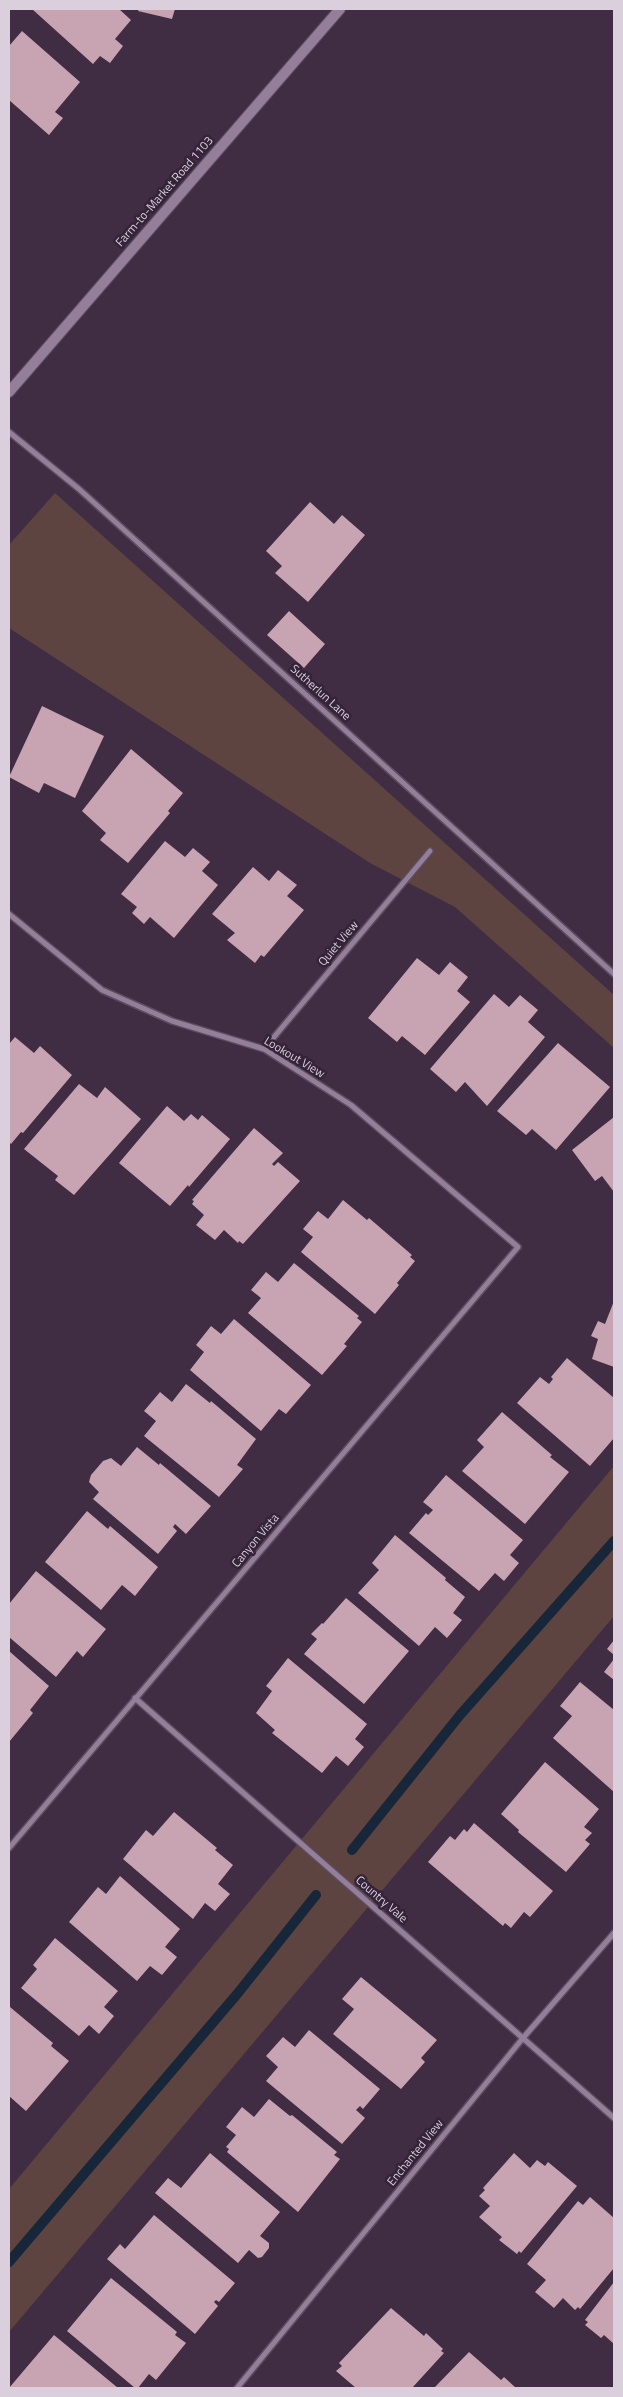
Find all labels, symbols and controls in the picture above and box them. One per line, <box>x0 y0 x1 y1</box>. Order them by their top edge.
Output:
street label: Farm-to-Market Road 1103 <box>113 134 217 250</box>
street label: Sutherlun Lane <box>287 662 353 724</box>
street label: Quiet View <box>316 918 362 970</box>
street label: Lookout View <box>261 1034 327 1082</box>
street label: Canyon Vista <box>229 1511 283 1571</box>
street label: Country Vale <box>352 1874 410 1926</box>
street label: Enchanted View <box>385 2117 447 2189</box>

